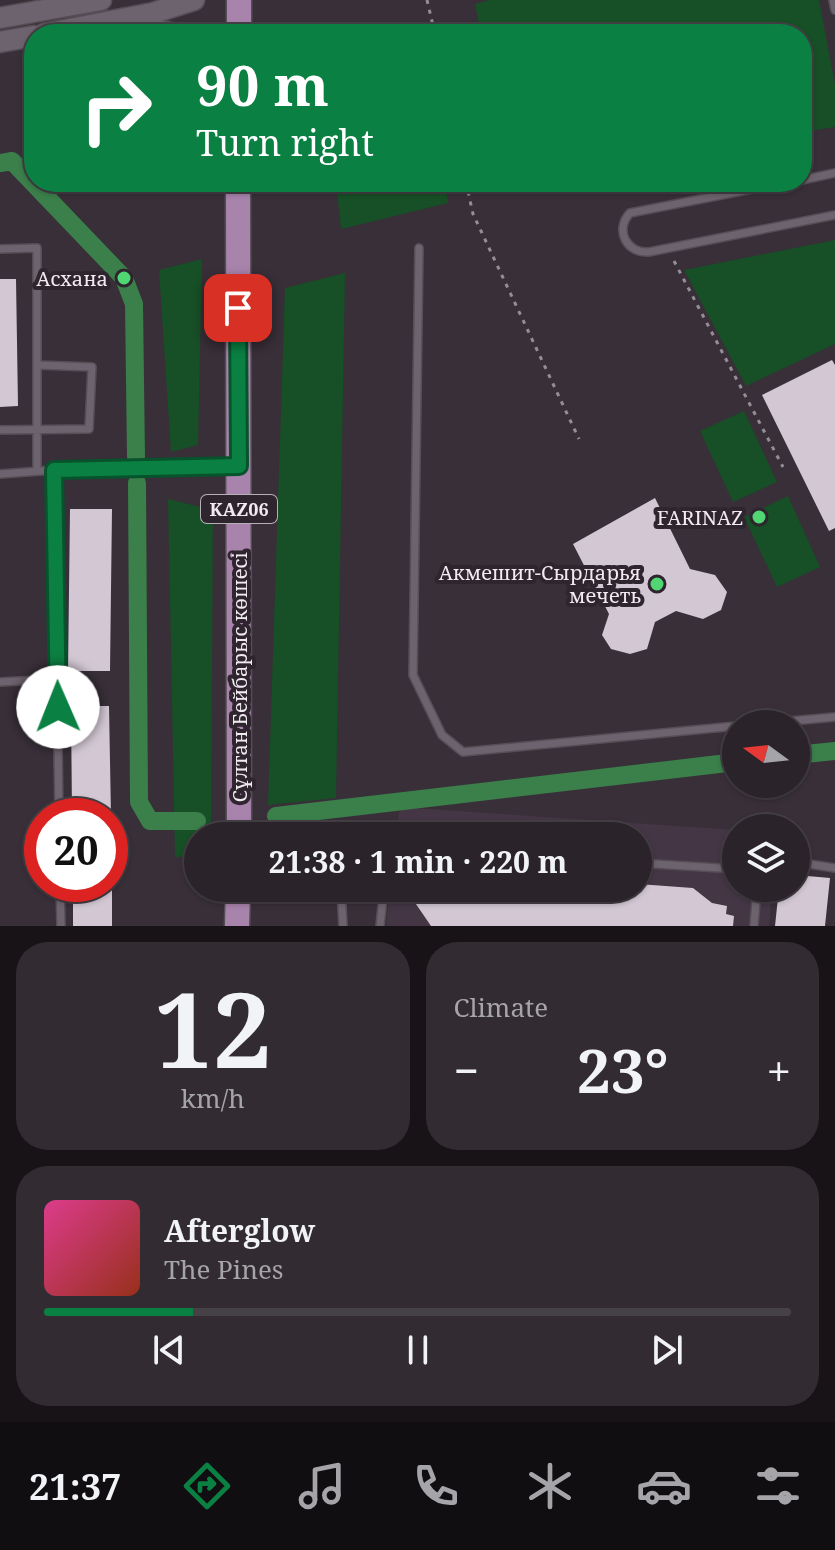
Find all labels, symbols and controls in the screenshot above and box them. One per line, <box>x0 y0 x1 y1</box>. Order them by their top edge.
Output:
text: 90 m <box>196 46 329 122</box>
icon: right <box>64 56 168 160</box>
text: Turn right <box>196 118 374 167</box>
place label: Асхана <box>36 265 108 292</box>
marker: Асхана <box>115 269 133 287</box>
pin <box>204 274 272 342</box>
icon: arrive <box>216 286 260 330</box>
road number: KAZ06 <box>201 495 277 523</box>
place label: FARINAZ <box>657 504 743 531</box>
marker: FARINAZ <box>750 508 768 526</box>
street label: Сұлтан Бейбарыс көшесі <box>226 552 253 802</box>
place label: Акмешит-Сырдарья мечеть <box>439 559 641 609</box>
marker: Акмешит-Сырдарья мечеть <box>648 575 666 593</box>
position arrow <box>16 665 100 749</box>
north arrow <box>722 710 810 798</box>
map controls <box>722 710 810 902</box>
speed limit sign: 20 <box>24 798 128 902</box>
button: layers <box>722 814 810 902</box>
text: 21:38 · 1 min · 220 m <box>269 841 567 882</box>
text: 12 <box>154 957 272 1098</box>
text: Climate <box>454 989 548 1025</box>
text: 23° <box>577 1029 669 1111</box>
text: − <box>454 1040 479 1100</box>
text: + <box>766 1040 791 1100</box>
text: km/h <box>181 1080 245 1116</box>
text: Afterglow <box>164 1210 315 1251</box>
text: The Pines <box>164 1251 284 1287</box>
icon: previous <box>147 1328 191 1372</box>
icon: pause <box>396 1328 440 1372</box>
icon: next <box>645 1328 689 1372</box>
icon: directions <box>179 1458 235 1514</box>
icon: music <box>294 1458 350 1514</box>
icon: phone <box>408 1458 464 1514</box>
icon: climate <box>522 1458 578 1514</box>
icon: car <box>636 1458 692 1514</box>
icon: filters <box>750 1458 806 1514</box>
text: 21:37 <box>29 1462 121 1511</box>

